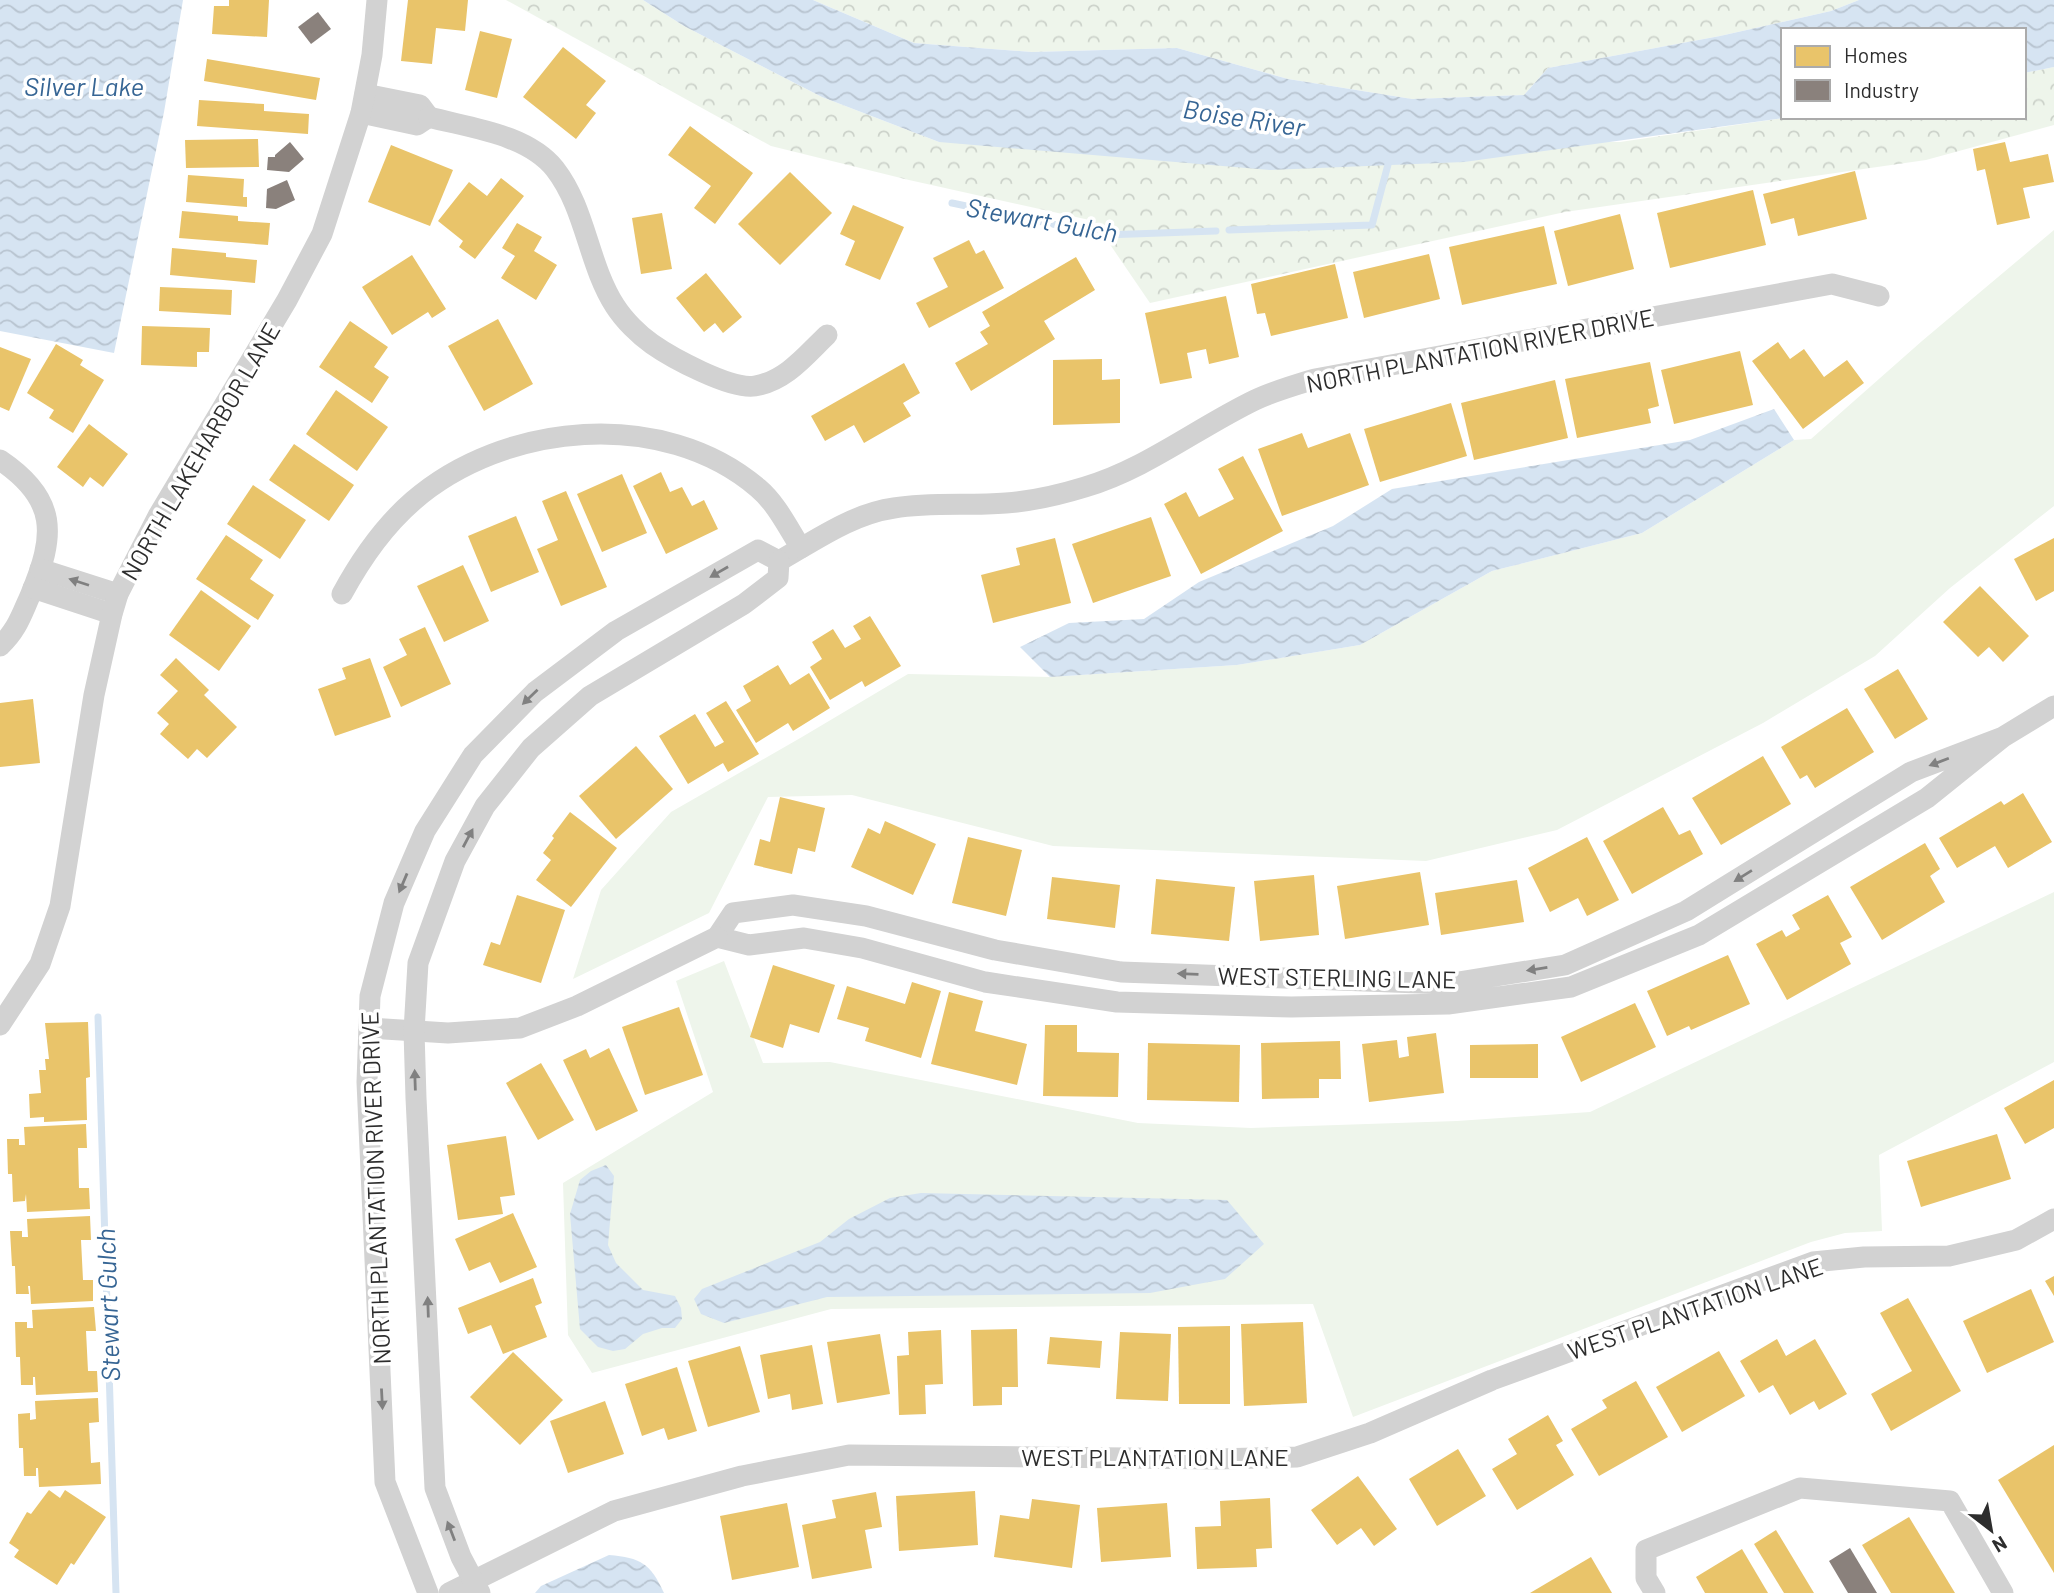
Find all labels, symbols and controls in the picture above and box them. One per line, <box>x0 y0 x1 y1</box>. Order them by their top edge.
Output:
legend <box>1781 28 2026 119</box>
text: Homes <box>1844 42 1908 67</box>
water label: Silver Lake <box>24 70 144 101</box>
text: Industry <box>1844 77 1919 102</box>
water label: Boise River <box>1181 92 1308 142</box>
water label: Stewart Gulch <box>964 190 1120 248</box>
street label: NORTH PLANTATION RIVER DRIVE <box>1304 302 1656 398</box>
street label: NORTH LAKEHARBOR LANE <box>114 317 286 585</box>
one-way arrow <box>710 566 729 578</box>
one-way arrow <box>68 576 89 586</box>
one-way arrow <box>522 689 539 706</box>
one-way arrow <box>1929 756 1950 767</box>
one-way arrow <box>462 828 474 847</box>
one-way arrow <box>1733 869 1752 882</box>
one-way arrow <box>397 872 408 893</box>
street label: WEST STERLING LANE <box>1217 960 1457 994</box>
one-way arrow <box>1526 964 1548 975</box>
one-way arrow <box>1177 968 1199 980</box>
street label: NORTH PLANTATION RIVER DRIVE <box>354 1011 396 1365</box>
one-way arrow <box>410 1068 421 1090</box>
water label: Stewart Gulch <box>89 1228 125 1382</box>
street label: WEST PLANTATION LANE <box>1564 1251 1826 1365</box>
one-way arrow <box>422 1296 433 1318</box>
one-way arrow <box>376 1388 387 1410</box>
street label: WEST PLANTATION LANE <box>1021 1442 1289 1471</box>
north arrow <box>1956 1495 2026 1565</box>
one-way arrow <box>446 1521 457 1542</box>
text: N <box>1989 1532 2011 1558</box>

